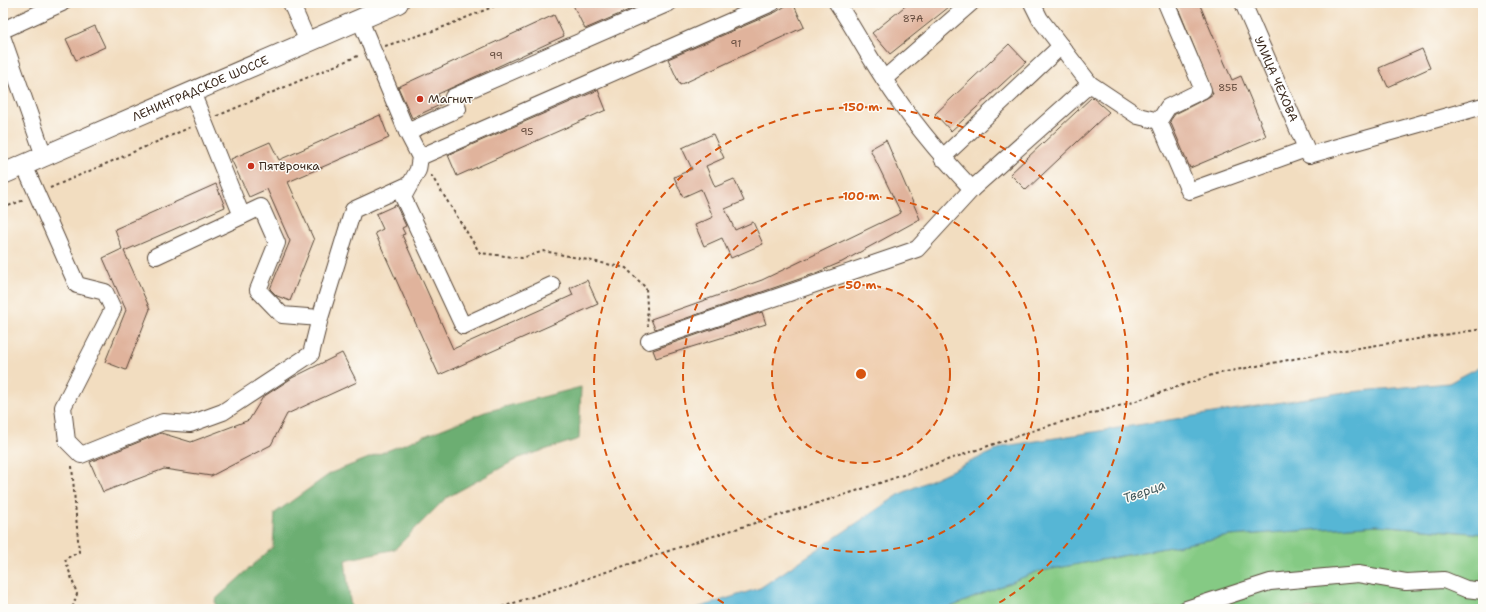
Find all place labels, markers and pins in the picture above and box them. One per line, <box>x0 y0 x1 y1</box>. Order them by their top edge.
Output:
place label: Магнит <box>428 91 474 107</box>
marker: Магнит <box>415 94 425 104</box>
place label: Пятёрочка <box>259 158 320 174</box>
marker: Пятёрочка <box>246 161 256 171</box>
centre of rings <box>854 367 868 381</box>

